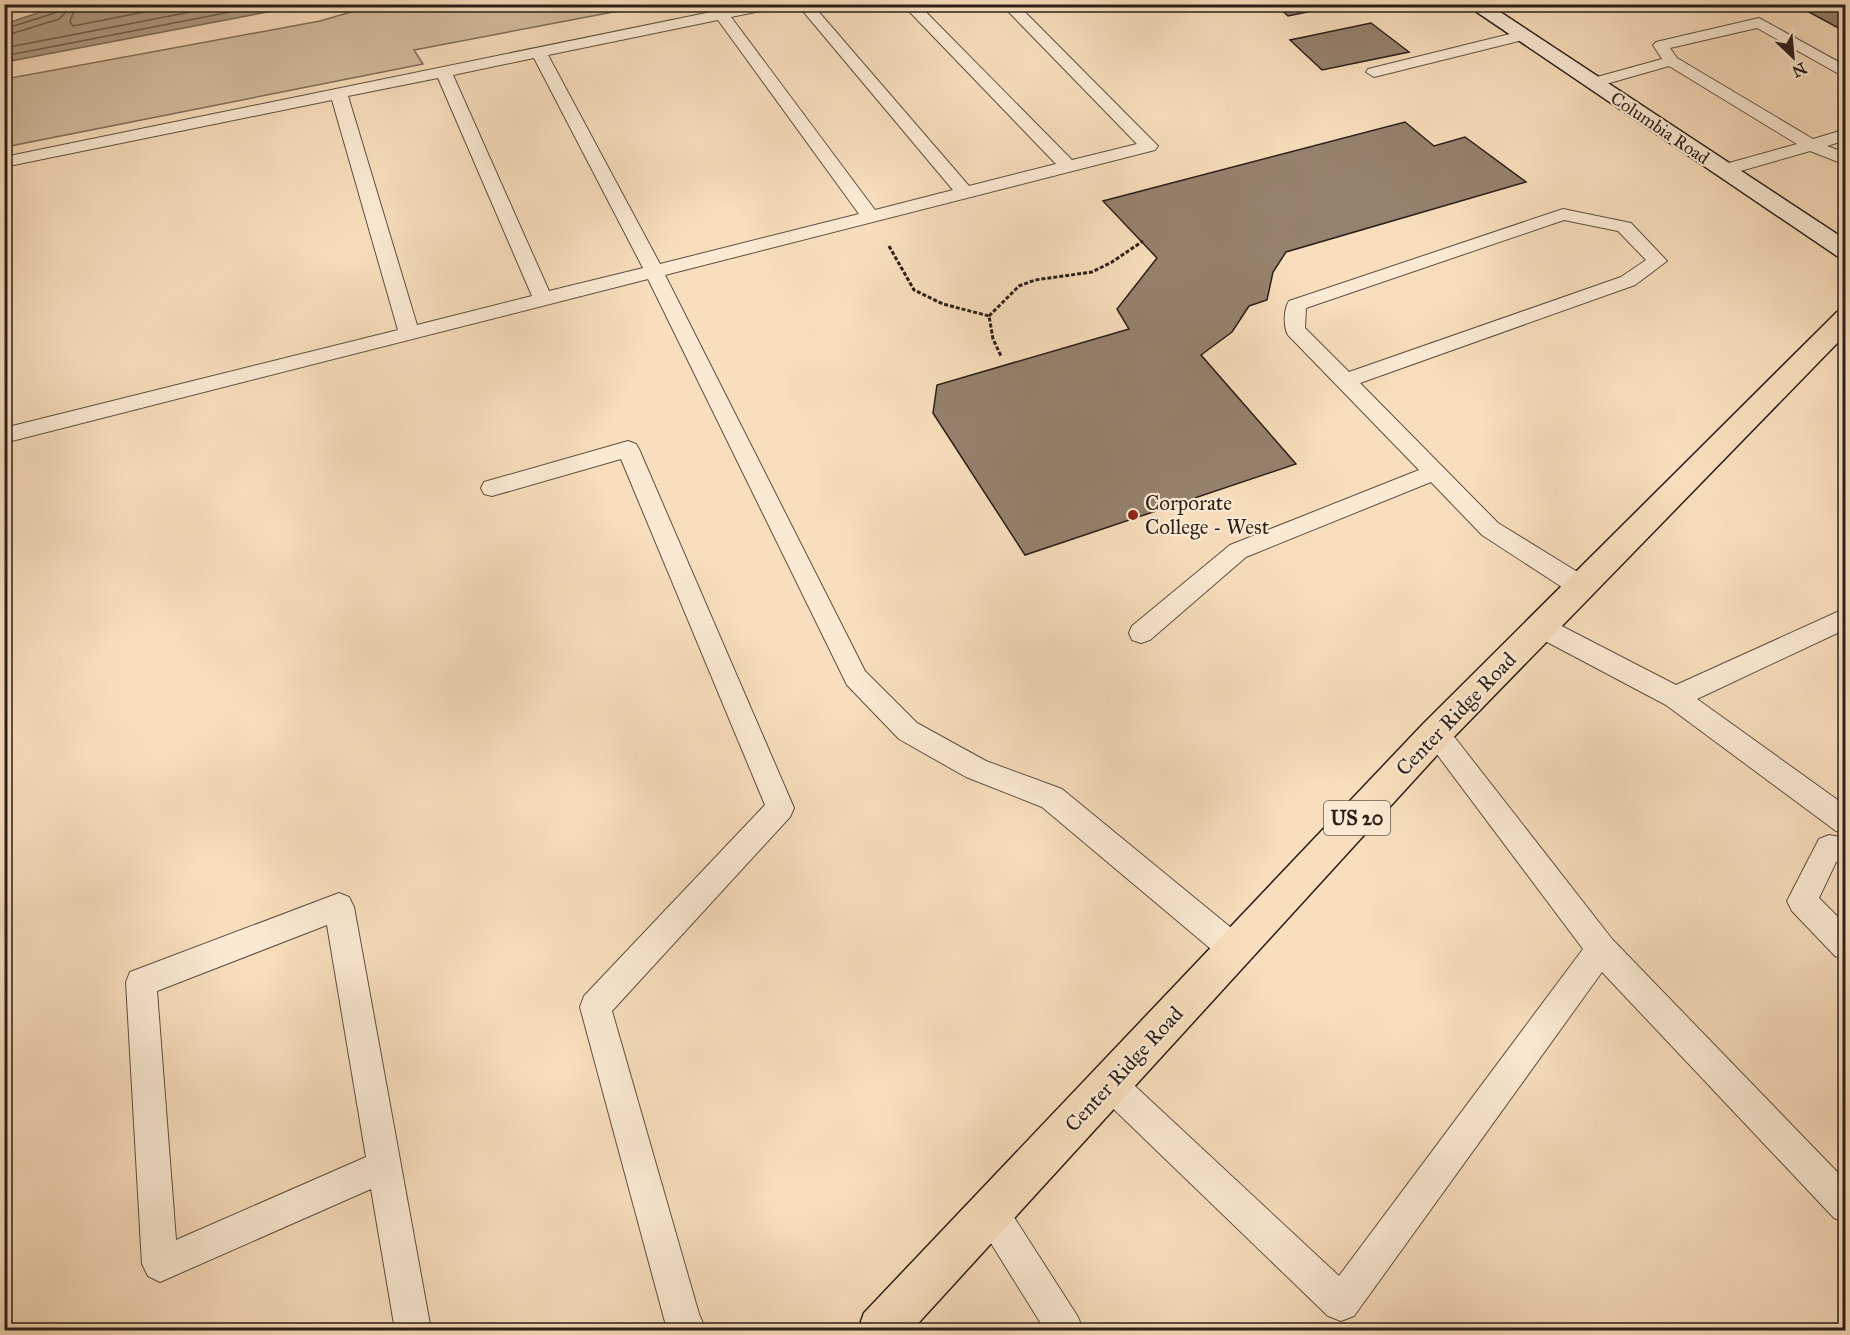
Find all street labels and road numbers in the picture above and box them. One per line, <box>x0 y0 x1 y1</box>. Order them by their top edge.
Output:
street label: Columbia Road <box>1606 87 1714 169</box>
street label: Center Ridge Road <box>1390 646 1522 781</box>
road number: US 20 <box>1324 801 1390 835</box>
street label: Center Ridge Road <box>1059 1001 1189 1137</box>

